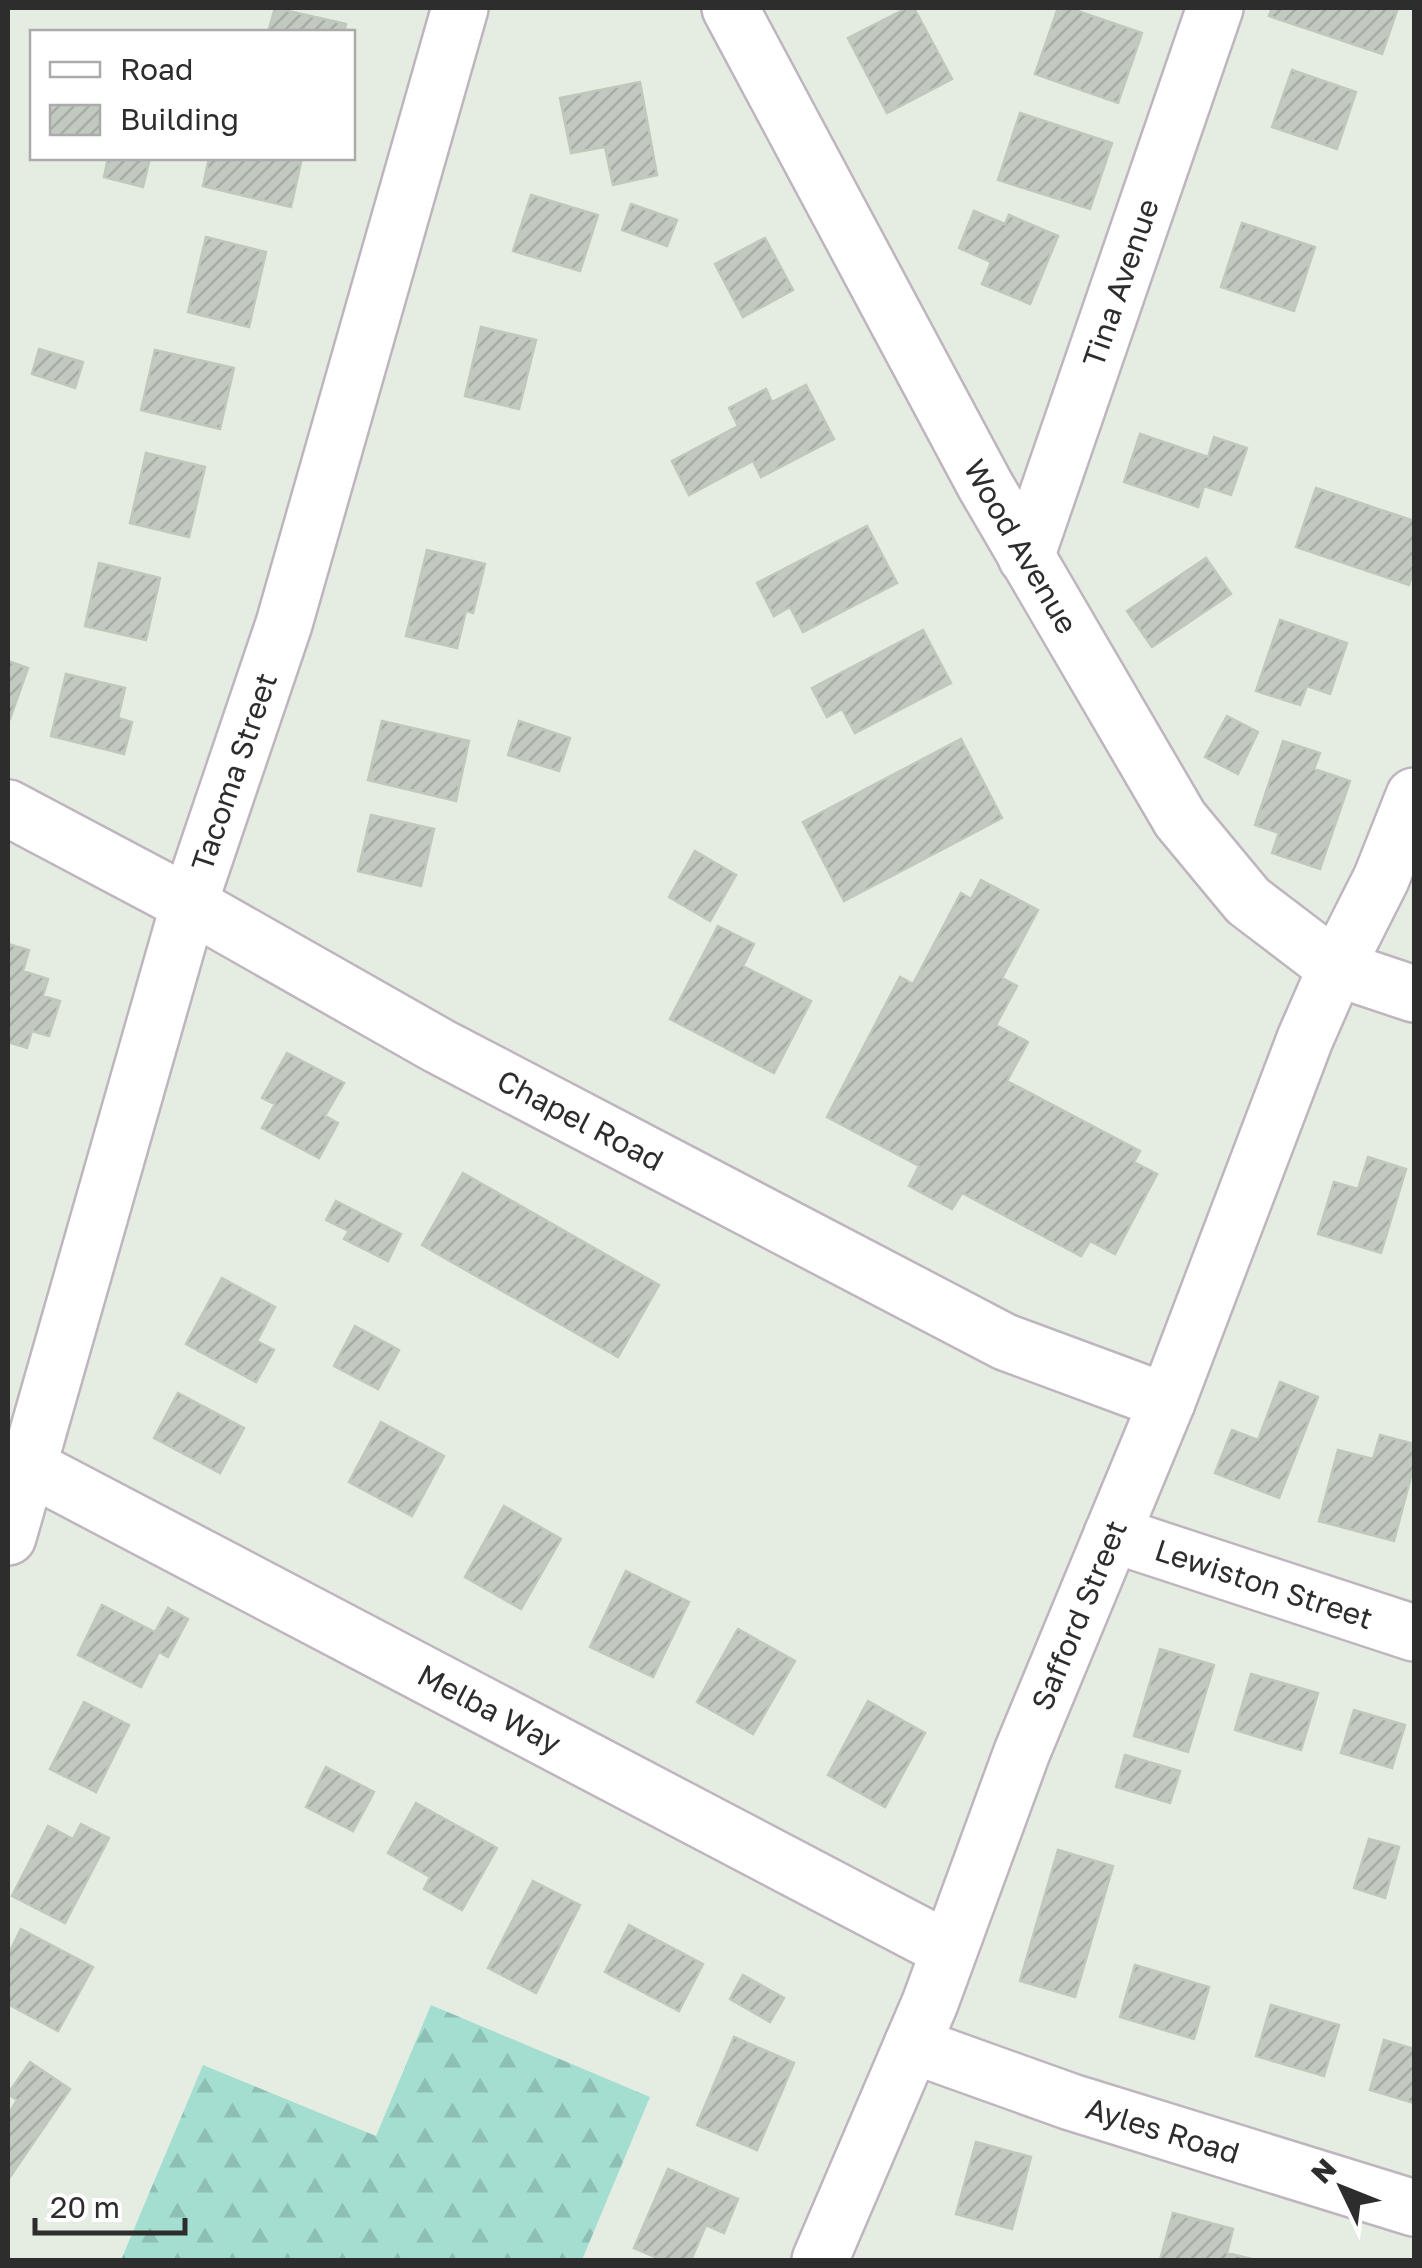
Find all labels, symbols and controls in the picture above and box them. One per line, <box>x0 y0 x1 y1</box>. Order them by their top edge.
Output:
legend <box>30 30 355 160</box>
text: Road <box>120 51 194 87</box>
text: Building <box>120 101 239 137</box>
street label: Tina Avenue <box>1075 194 1166 372</box>
street label: Wood Avenue <box>957 453 1086 640</box>
street label: Tacoma Street <box>184 668 284 876</box>
street label: Chapel Road <box>491 1062 670 1178</box>
street label: Safford Street <box>1023 1515 1134 1715</box>
street label: Lewiston Street <box>1151 1531 1377 1636</box>
street label: Melba Way <box>412 1656 567 1761</box>
street label: Ayles Road <box>1082 2090 1244 2171</box>
north arrow <box>1292 2138 1392 2238</box>
text: N <box>1304 2152 1343 2190</box>
scale bar <box>35 2173 185 2235</box>
text: 20 m <box>50 2189 120 2225</box>

